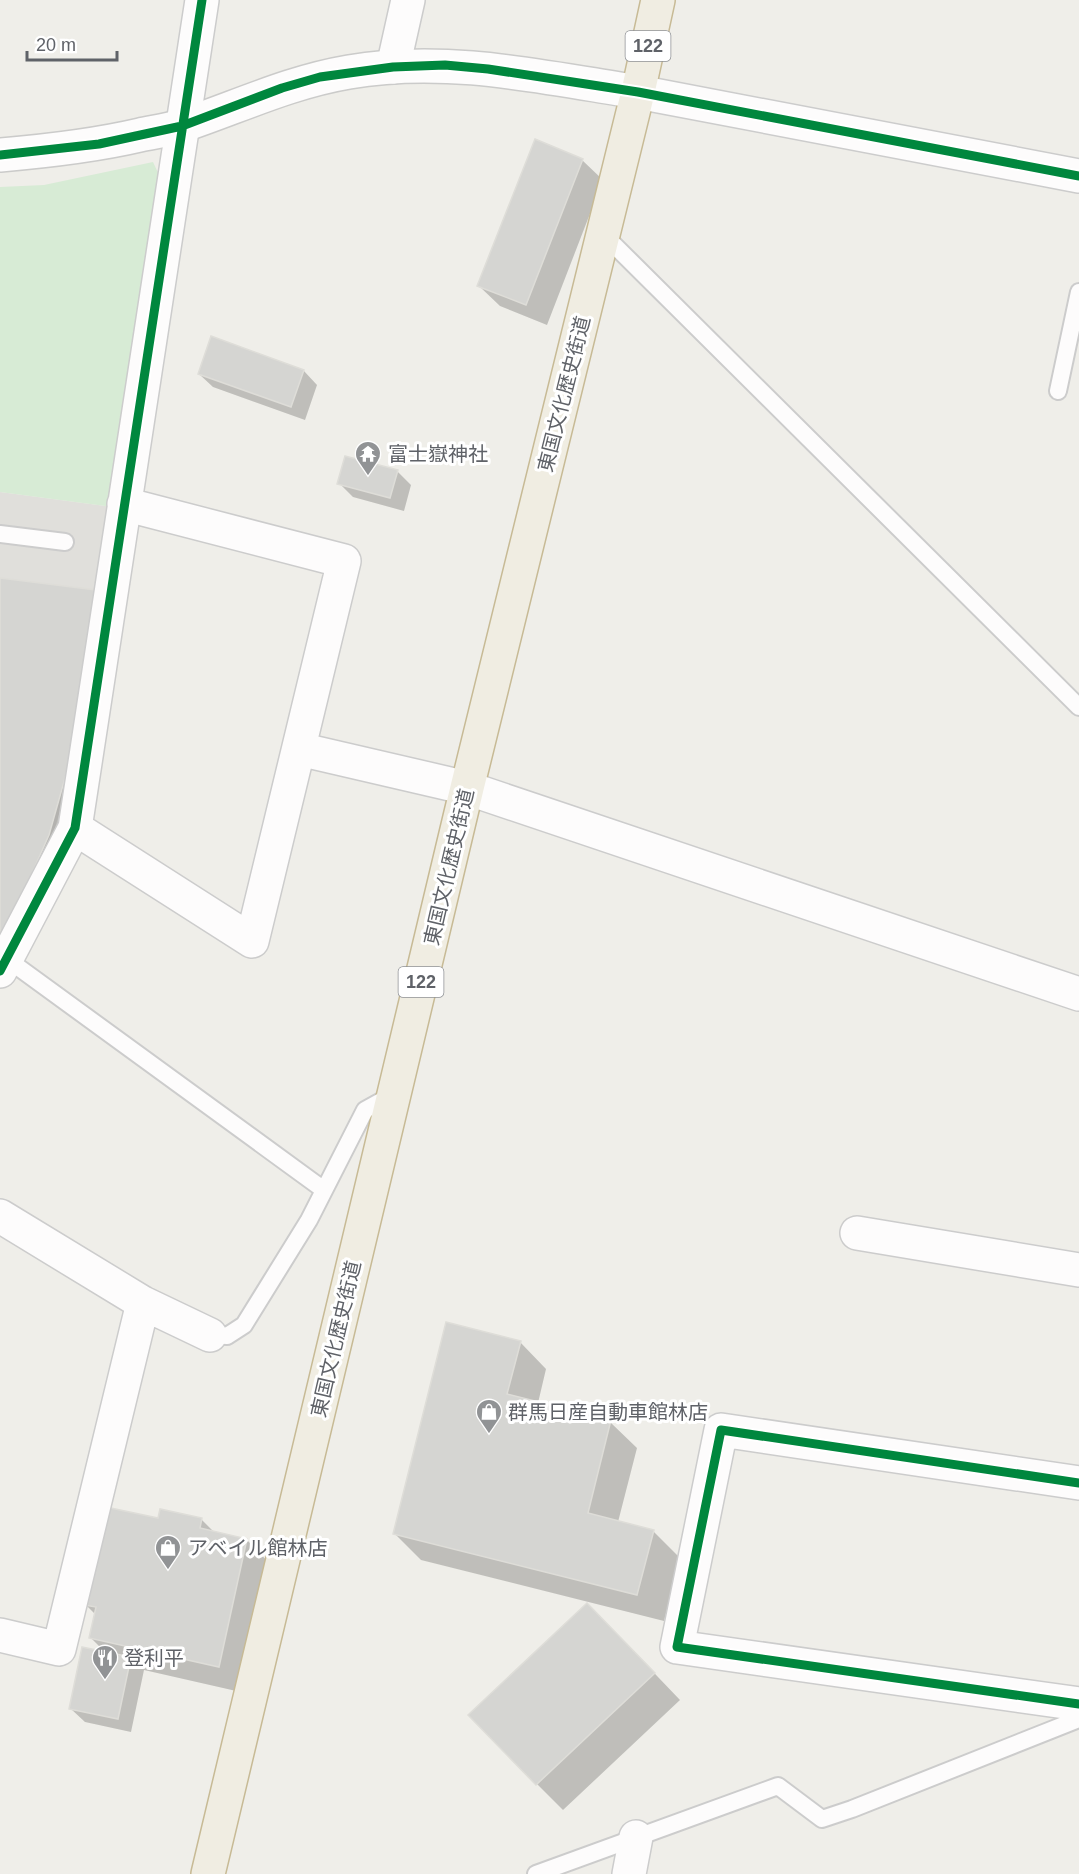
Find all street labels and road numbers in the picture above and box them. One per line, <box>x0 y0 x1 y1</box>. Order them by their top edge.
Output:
road number: 122 <box>626 31 670 61</box>
street label: 東国文化歴史街道 <box>534 314 594 474</box>
street label: 東国文化歴史街道 <box>420 787 478 947</box>
road number: 122 <box>398 967 444 997</box>
street label: 東国文化歴史街道 <box>307 1259 365 1419</box>

